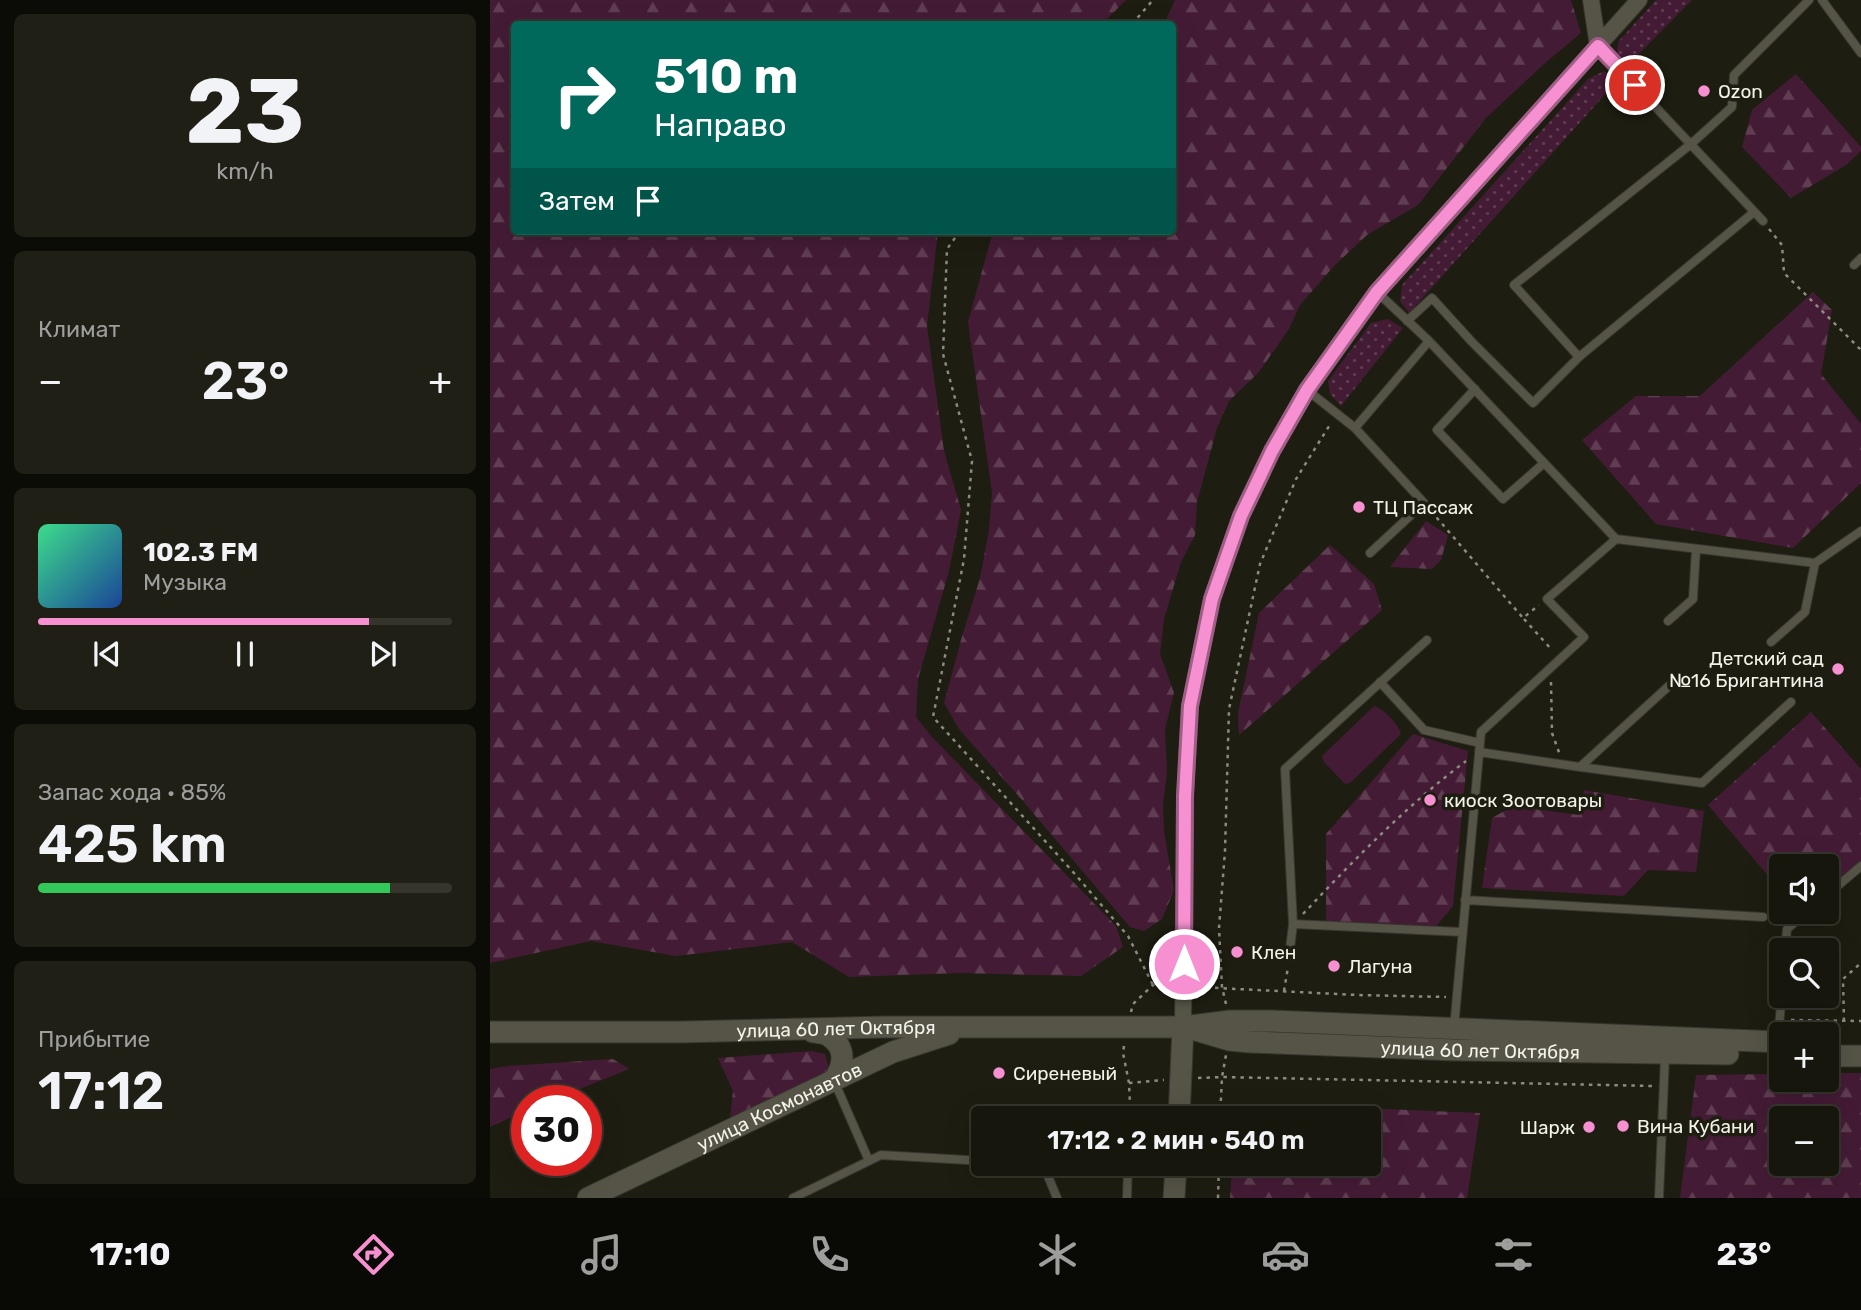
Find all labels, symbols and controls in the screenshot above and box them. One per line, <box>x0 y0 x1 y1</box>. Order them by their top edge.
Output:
text: 510 m <box>654 47 798 105</box>
icon: right <box>539 49 630 140</box>
pin <box>1605 55 1665 115</box>
text: 23 <box>185 57 305 165</box>
icon: arrive <box>1616 66 1654 104</box>
place label: Ozon <box>1718 80 1763 103</box>
marker: Ozon <box>1696 83 1712 99</box>
text: Направо <box>654 106 787 144</box>
text: km/h <box>216 157 274 185</box>
icon: arrive <box>629 182 667 220</box>
text: Затем <box>539 186 615 217</box>
text: Климат <box>38 315 120 343</box>
text: 23° <box>202 350 289 412</box>
text: − <box>38 358 63 404</box>
text: + <box>428 358 452 404</box>
place label: ТЦ Пассаж <box>1373 496 1473 519</box>
marker: ТЦ Пассаж <box>1351 499 1367 515</box>
text: 102.3 FM <box>143 537 258 568</box>
text: Музыка <box>143 568 227 596</box>
icon: previous <box>88 635 126 673</box>
icon: pause <box>226 635 264 673</box>
icon: next <box>364 635 402 673</box>
place label: Детский сад №16 Бригантина <box>1669 647 1824 692</box>
marker: Детский сад №16 Бригантина <box>1830 661 1846 677</box>
text: Запас хода · 85% <box>38 778 226 806</box>
place label: киоск Зоотовары <box>1444 789 1602 812</box>
marker: киоск Зоотовары <box>1422 792 1438 808</box>
text: 425 km <box>38 813 227 875</box>
map controls <box>1769 854 1839 1176</box>
button: sound <box>1769 854 1839 924</box>
position arrow <box>1147 927 1221 1001</box>
button: search <box>1769 938 1839 1008</box>
place label: Клен <box>1251 941 1296 964</box>
marker: Клен <box>1229 944 1245 960</box>
place label: Лагуна <box>1348 955 1413 978</box>
marker: Лагуна <box>1326 958 1342 974</box>
street label: улица 60 лет Октября <box>736 1016 936 1043</box>
button: + <box>1769 1022 1839 1092</box>
text: Прибытие <box>38 1025 150 1053</box>
street label: улица 60 лет Октября <box>1380 1036 1580 1064</box>
street label: улица Космонавтов <box>693 1058 866 1156</box>
text: 17:12 <box>38 1060 165 1122</box>
place label: Сиреневый <box>1013 1062 1117 1085</box>
marker: Сиреневый <box>991 1065 1007 1081</box>
speed limit sign: 30 <box>511 1085 602 1176</box>
button: − <box>1769 1106 1839 1176</box>
place label: Вина Кубани <box>1637 1115 1754 1138</box>
place label: Шарж <box>1520 1116 1575 1139</box>
marker: Вина Кубани <box>1615 1118 1631 1134</box>
marker: Шарж <box>1581 1119 1597 1135</box>
text: 17:12 · 2 мин · 540 m <box>1047 1125 1305 1156</box>
icon: directions <box>349 1230 398 1279</box>
icon: music <box>577 1230 626 1279</box>
icon: phone <box>805 1230 854 1279</box>
icon: climate <box>1033 1230 1082 1279</box>
icon: car <box>1261 1230 1310 1279</box>
icon: filters <box>1489 1230 1538 1279</box>
text: 17:10 <box>89 1235 171 1273</box>
text: 23° <box>1716 1235 1772 1273</box>

